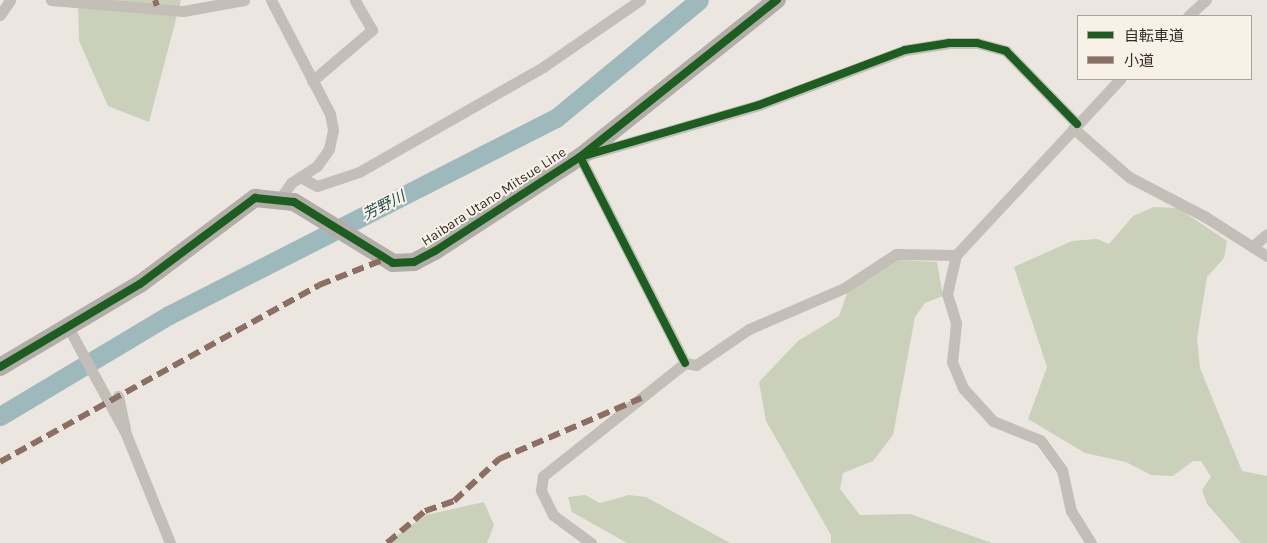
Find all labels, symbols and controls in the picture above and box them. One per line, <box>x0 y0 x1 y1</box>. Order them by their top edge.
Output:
legend <box>1077 15 1252 80</box>
text: 自転車道 <box>1124 27 1184 45</box>
text: 小道 <box>1124 52 1154 70</box>
street label: Haibara Utano Mitsue Line <box>419 144 569 250</box>
water label: 芳野川 <box>360 188 408 224</box>

